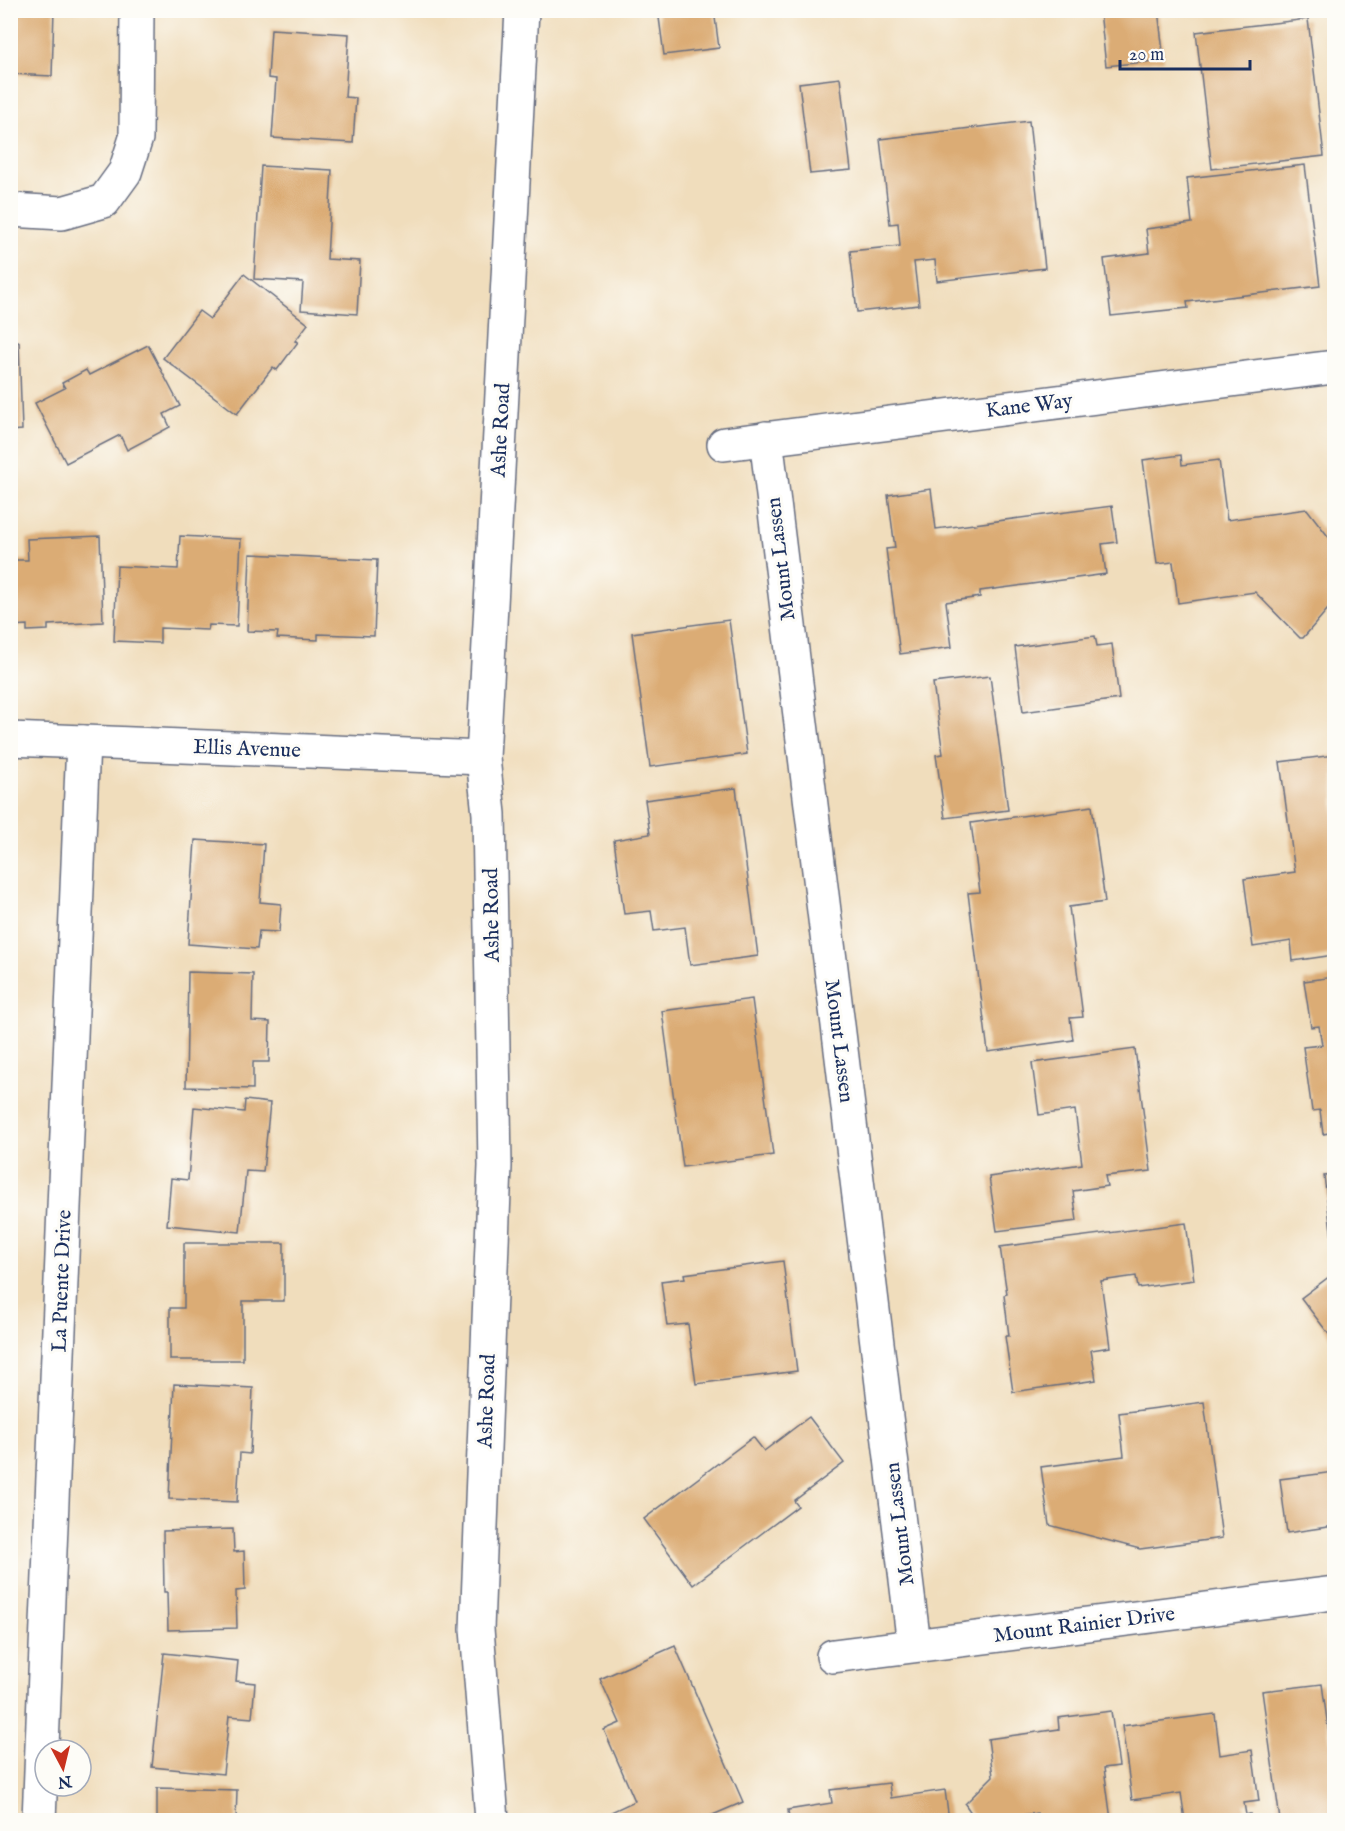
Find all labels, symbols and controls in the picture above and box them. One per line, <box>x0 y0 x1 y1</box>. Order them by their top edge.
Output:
scale bar <box>1120 33 1250 71</box>
text: 20 m <box>1129 44 1164 67</box>
street label: Ashe Road <box>485 381 517 479</box>
street label: Kane Way <box>984 388 1075 425</box>
street label: Mount Lassen <box>761 496 802 622</box>
street label: Ellis Avenue <box>193 734 302 765</box>
street label: Ashe Road <box>478 867 507 963</box>
street label: Mount Lassen <box>818 978 859 1104</box>
street label: La Puente Drive <box>47 1209 78 1353</box>
street label: Ashe Road <box>472 1353 503 1450</box>
street label: Mount Lassen <box>880 1461 921 1587</box>
street label: Mount Rainier Drive <box>992 1601 1177 1650</box>
north arrow <box>33 1738 93 1798</box>
text: N <box>56 1770 74 1792</box>

